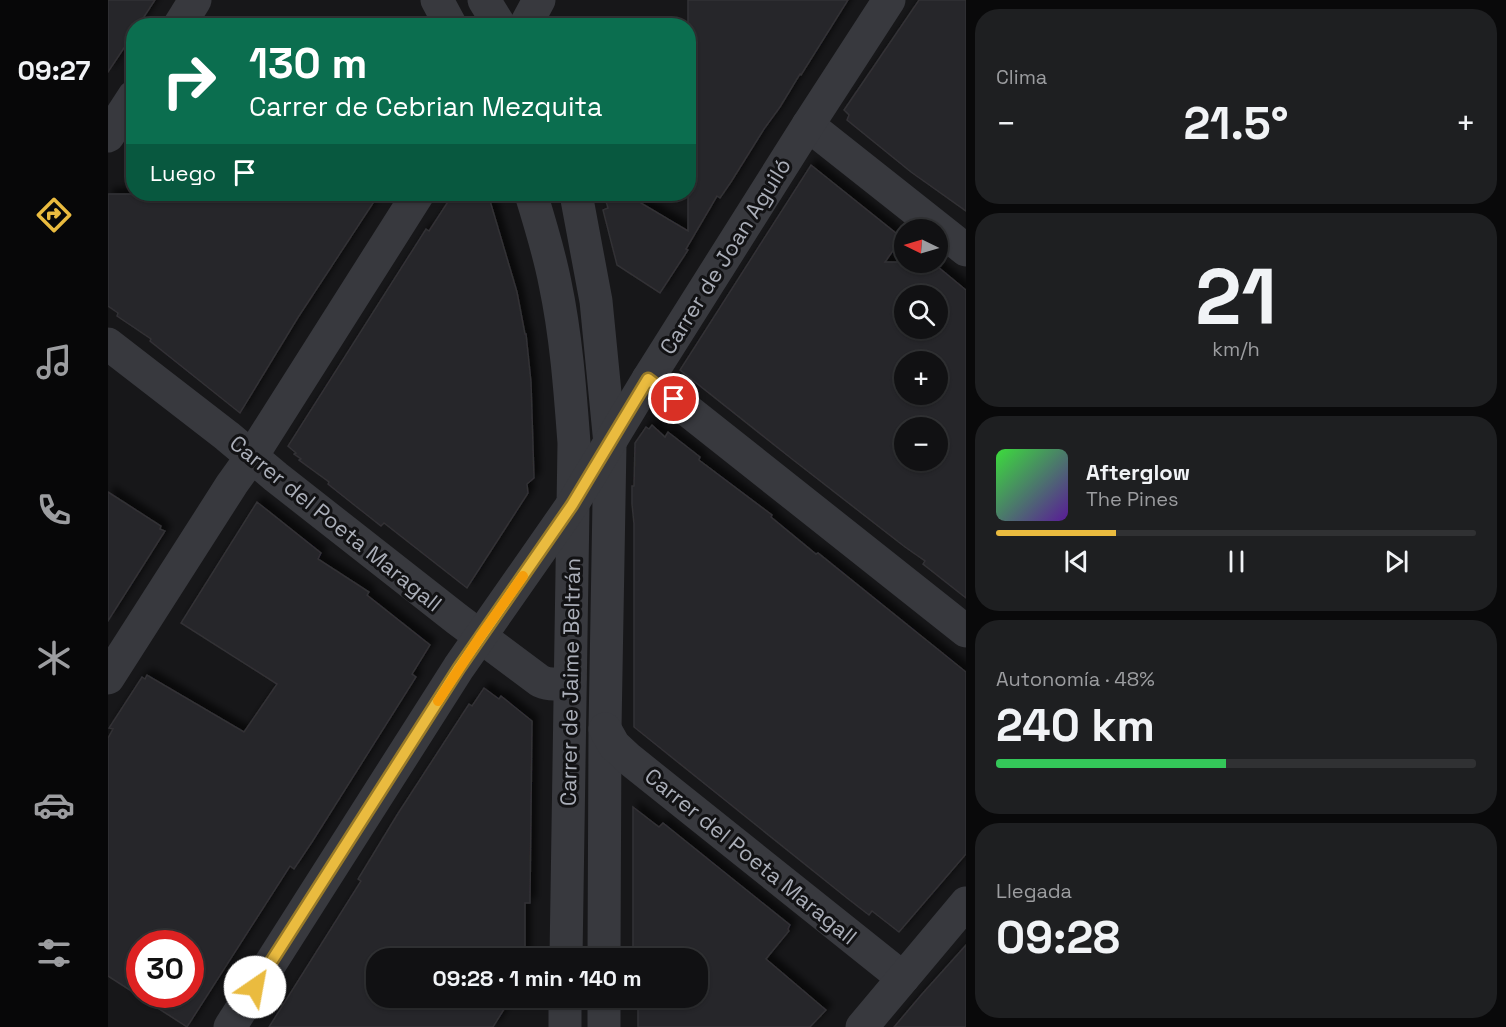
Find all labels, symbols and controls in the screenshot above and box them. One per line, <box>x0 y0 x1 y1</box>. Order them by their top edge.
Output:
text: 130 m <box>249 37 367 90</box>
icon: right <box>150 42 228 120</box>
text: 09:27 <box>18 53 90 88</box>
text: Clima <box>996 64 1047 90</box>
text: Carrer de Cebrian Mezquita <box>249 89 602 124</box>
text: 21.5° <box>1183 95 1289 152</box>
text: − <box>996 103 1016 145</box>
text: + <box>1456 103 1476 145</box>
street label: Carrer de Joan Aguiló <box>653 153 797 359</box>
icon: arrive <box>228 156 261 189</box>
text: Luego <box>150 159 216 187</box>
icon: directions <box>33 194 75 236</box>
north arrow <box>894 219 948 273</box>
map controls <box>894 219 948 471</box>
text: 21 <box>1195 247 1277 347</box>
button: search <box>894 285 948 339</box>
text: km/h <box>1212 336 1260 362</box>
icon: music <box>33 341 75 383</box>
button: + <box>894 351 948 405</box>
pin <box>648 373 699 424</box>
icon: arrive <box>657 382 690 415</box>
button: − <box>894 417 948 471</box>
street label: Carrer del Poeta Maragall <box>224 429 448 617</box>
text: Afterglow <box>1086 458 1190 486</box>
text: The Pines <box>1086 486 1179 512</box>
icon: phone <box>33 489 75 531</box>
icon: previous <box>1060 545 1093 578</box>
icon: pause <box>1220 545 1253 578</box>
icon: next <box>1380 545 1413 578</box>
street label: Carrer de Jaime Beltrán <box>554 558 586 806</box>
icon: climate <box>33 637 75 679</box>
text: Autonomía · 48% <box>996 666 1155 692</box>
text: 240 km <box>996 697 1155 754</box>
street label: Carrer del Poeta Maragall <box>639 762 863 950</box>
icon: car <box>33 784 75 826</box>
text: Llegada <box>996 878 1072 904</box>
text: 09:28 <box>996 909 1120 966</box>
speed limit sign: 30 <box>126 930 204 1008</box>
icon: filters <box>33 932 75 974</box>
position arrow <box>223 955 287 1019</box>
text: 09:28 · 1 min · 140 m <box>433 964 641 992</box>

